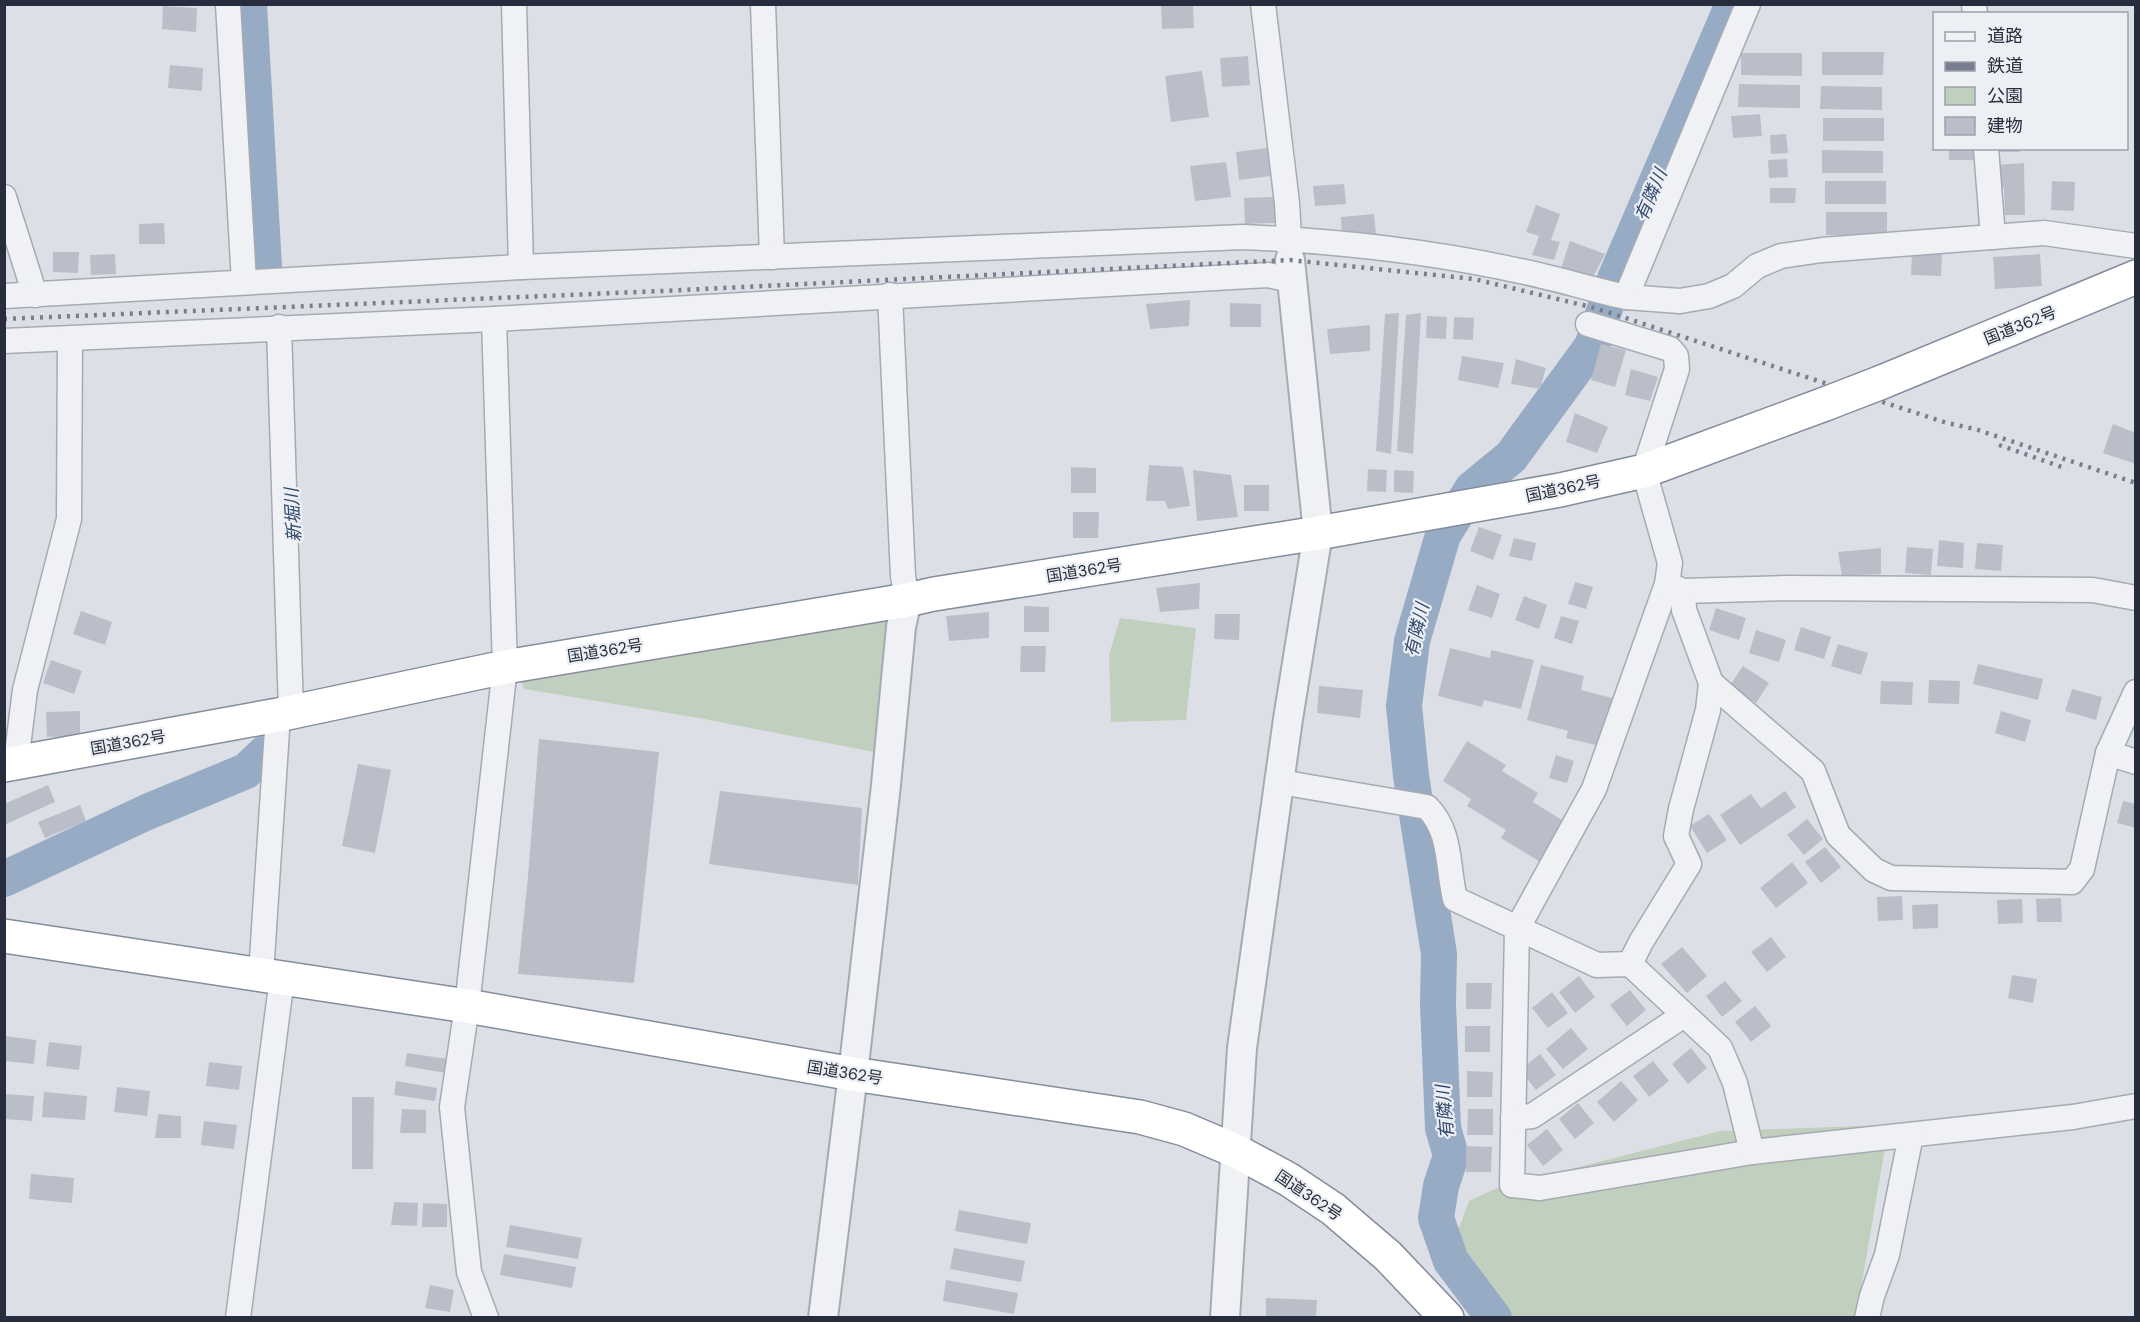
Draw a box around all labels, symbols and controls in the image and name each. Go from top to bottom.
legend [1933,12,2128,150]
text: 道路 [1987,24,2023,48]
text: 鉄道 [1987,54,2023,78]
text: 公園 [1987,84,2023,108]
text: 建物 [1987,114,2023,138]
water label: 有隣川 [1629,164,1673,225]
street label: 国道362号 [1981,301,2059,349]
street label: 国道362号 [1524,470,1603,507]
water label: 新堀川 [279,485,306,543]
street label: 国道362号 [1045,554,1123,587]
water label: 有隣川 [1399,599,1435,659]
street label: 国道362号 [566,634,644,667]
street label: 国道362号 [89,726,167,759]
street label: 国道362号 [806,1056,884,1089]
water label: 有隣川 [1431,1082,1459,1140]
street label: 国道362号 [1271,1165,1346,1225]

